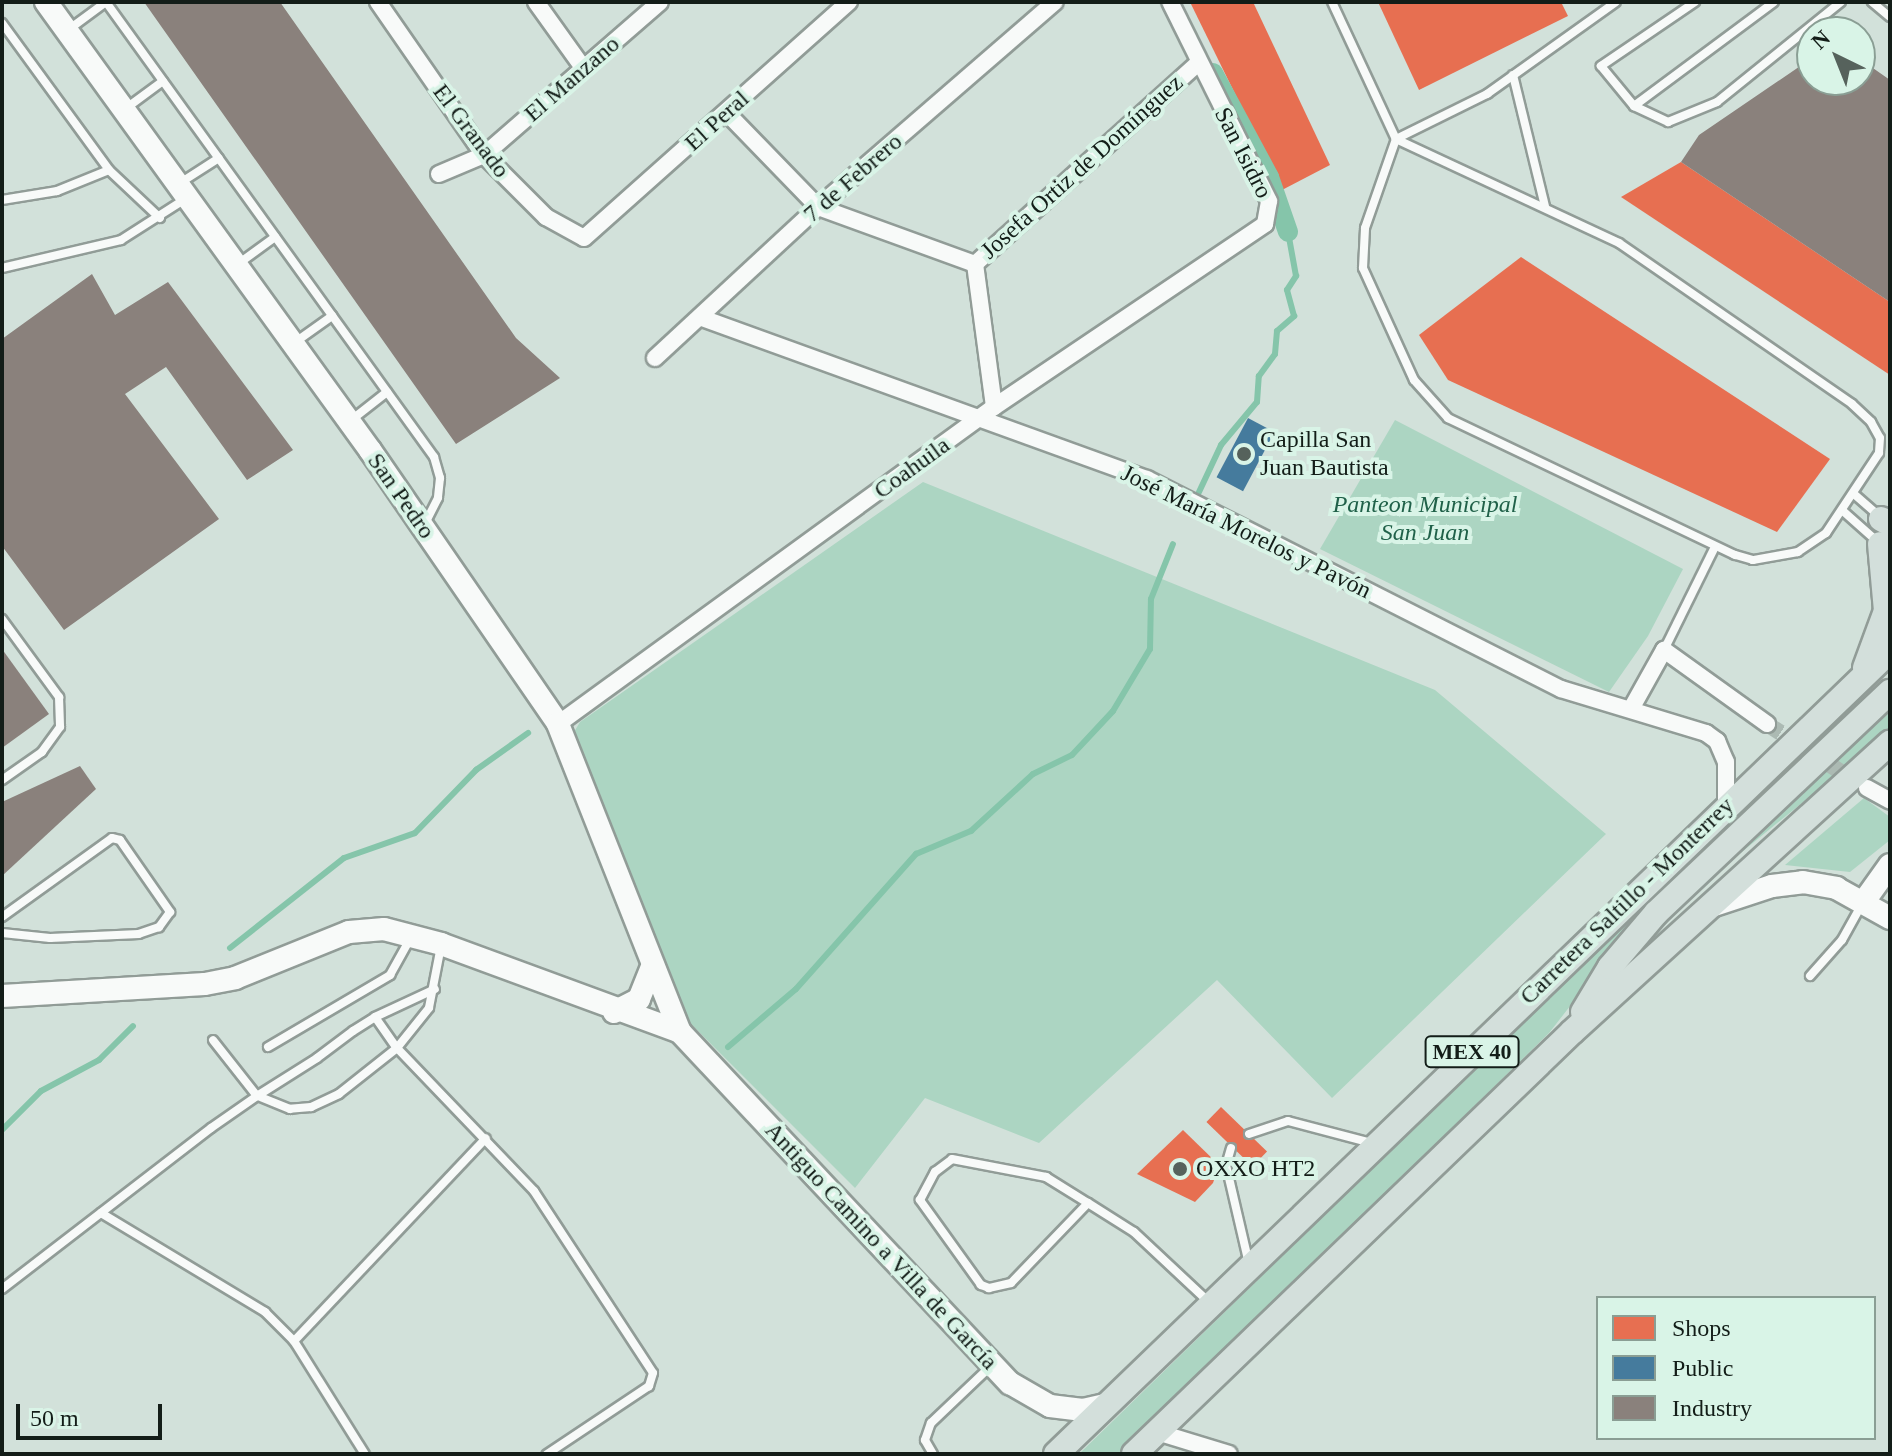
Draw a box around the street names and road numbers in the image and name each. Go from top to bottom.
street label: El Manzano [519,30,625,128]
street label: Josefa Ortiz de Domínguez [975,69,1189,265]
street label: El Granado [426,78,516,184]
street label: El Peral [679,85,755,157]
street label: San Isidro [1208,103,1278,203]
street label: 7 de Febrero [798,127,908,229]
street label: Coahuila [868,431,956,505]
street label: San Pedro [361,448,441,544]
street label: José María Morelos y Pavón [1116,459,1376,605]
street label: Carretera Saltillo - Monterrey [1514,791,1740,1011]
road number: MEX 40 [1424,1034,1520,1070]
street label: Antiguo Camino a Villa de García [758,1116,1004,1376]

